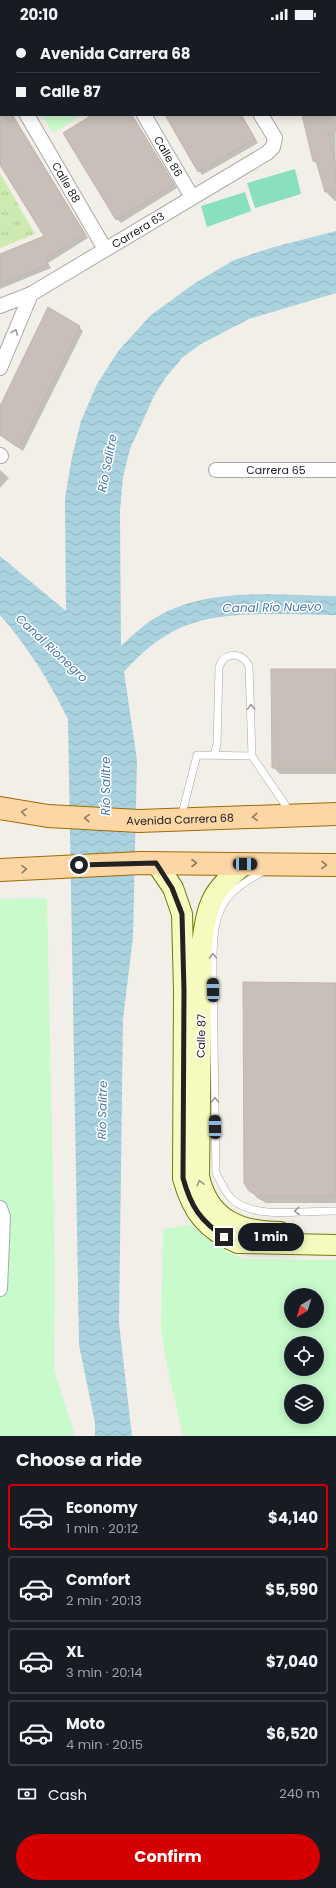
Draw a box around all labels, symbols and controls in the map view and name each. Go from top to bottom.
text: 20:10 [20,4,58,25]
text: Avenida Carrera 68 [40,43,191,64]
text: Calle 87 [40,81,101,102]
street label: Calle 86 [150,133,187,180]
street label: Calle 88 [48,159,85,206]
street label: Carrera 63 [109,208,168,252]
one-way arrow [10,329,18,337]
water label: Río Salitre [93,432,121,493]
street label: Carrera 65 [246,462,306,478]
water label: Canal Río Nuevo [222,598,322,616]
water label: Canal Rionegro [12,610,92,686]
one-way arrow [247,704,255,710]
water label: Río Salitre [97,756,114,815]
one-way arrow [21,808,27,817]
street label: Avenida Carrera 68 [126,810,234,829]
one-way arrow [252,812,258,821]
one-way arrow [84,814,90,822]
route start [70,856,88,874]
car [233,858,257,870]
one-way arrow [191,859,197,867]
one-way arrow [321,861,327,869]
one-way arrow [21,864,27,873]
one-way arrow [209,953,217,959]
car [207,978,219,1002]
street label: Calle 87 [193,1014,209,1058]
water label: Río Salitre [93,1080,111,1140]
one-way arrow [211,1097,219,1103]
car [209,1115,221,1139]
one-way arrow [197,1180,205,1186]
one-way arrow [294,1207,300,1215]
callout: 1 min [238,1223,304,1251]
text: 1 min [254,1227,288,1246]
route end [215,1228,233,1246]
north arrow [284,1288,324,1328]
map controls [284,1288,324,1424]
button: locate [284,1336,324,1376]
button: layers [284,1384,324,1424]
text: Choose a ride [16,1447,142,1472]
text: Economy [66,1497,138,1518]
icon: car [18,1499,54,1535]
text: $4,140 [268,1507,318,1528]
text: 1 min · 20:12 [66,1519,138,1538]
text: Comfort [66,1569,130,1590]
icon: car [18,1571,54,1607]
text: $5,590 [265,1579,318,1600]
text: 2 min · 20:13 [66,1591,142,1610]
text: XL [66,1641,84,1662]
icon: car [18,1643,54,1679]
text: $7,040 [266,1651,318,1672]
text: 3 min · 20:14 [66,1663,142,1682]
text: Moto [66,1713,105,1734]
icon: car [18,1715,54,1751]
text: $6,520 [266,1723,318,1744]
text: 4 min · 20:15 [66,1735,143,1754]
icon: cash [16,1783,38,1805]
text: Cash [48,1784,87,1805]
text: 240 m [279,1784,320,1803]
button: Confirm [16,1834,320,1880]

